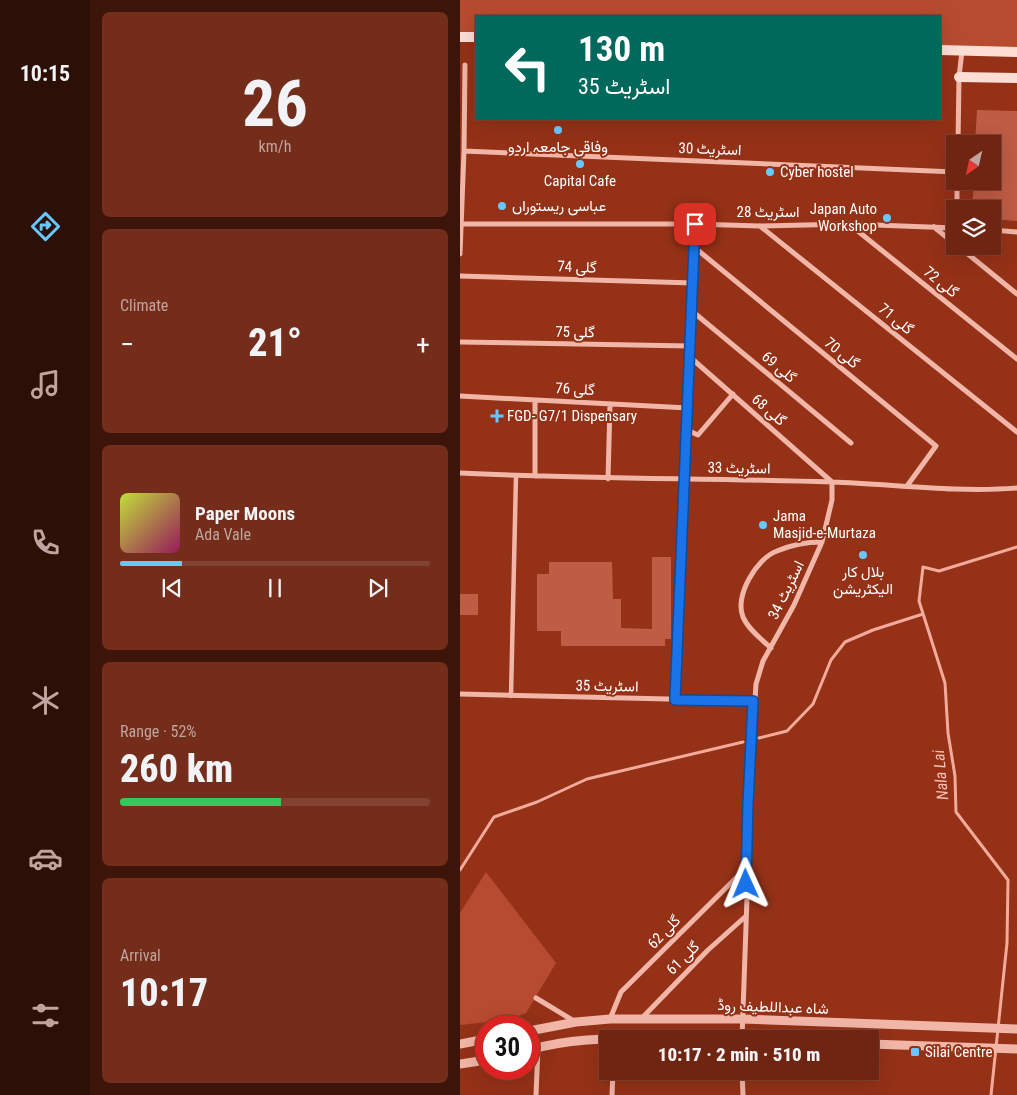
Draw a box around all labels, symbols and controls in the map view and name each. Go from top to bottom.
text: 130 m [578,29,665,70]
icon: left [495,35,560,100]
text: 10:15 [20,61,70,86]
text: 26 [242,66,308,142]
text: اسٹریٹ 35 [578,74,670,99]
marker: وفاقی جامعہ اردو [552,124,564,136]
north arrow [946,135,1001,190]
map controls [946,135,1001,255]
text: km/h [259,137,291,156]
place label: وفاقی جامعہ اردو [508,138,608,157]
street label: اسٹریٹ 30 [678,139,742,159]
marker: Capital Cafe [574,158,586,170]
place label: Cyber hostel [780,163,854,181]
marker: Cyber hostel [764,166,776,178]
place label: Capital Cafe [544,172,616,190]
place label: عباسی ریستوراں [512,197,606,216]
marker: عباسی ریستوراں [496,200,508,212]
place label: Japan Auto Workshop [810,200,877,235]
button: layers [946,200,1001,255]
pin [674,203,716,245]
street label: اسٹریٹ 28 [736,203,800,221]
icon: directions [28,209,63,244]
icon: arrive [681,210,709,238]
marker: Japan Auto Workshop [881,212,893,224]
street label: گلی 74 [557,257,597,278]
street label: گلی 72 [919,263,962,302]
text: Climate [120,296,168,315]
street label: گلی 71 [874,300,917,339]
text: 21° [248,321,302,365]
street label: گلی 75 [555,323,595,342]
text: − [120,328,134,361]
text: + [416,328,430,361]
street label: گلی 70 [820,334,863,373]
street label: گلی 69 [757,347,800,388]
icon: music [28,367,63,402]
street label: گلی 76 [555,379,595,400]
street label: گلی 68 [748,390,790,431]
place label: FGD- G7/1 Dispensary [507,407,637,425]
marker: FGD- G7/1 Dispensary [491,410,503,422]
street label: اسٹریٹ 33 [707,458,771,478]
text: Paper Moons [195,502,295,525]
place label: Jama Masjid-e-Murtaza [773,507,876,542]
marker: Jama Masjid-e-Murtaza [757,519,769,531]
icon: phone [28,525,63,560]
text: Ada Vale [195,525,251,544]
marker: بلال کار الیکٹریشن [857,549,869,561]
street label: اسٹریٹ 34 [764,558,808,622]
place label: بلال کار الیکٹریشن [833,563,893,599]
icon: previous [158,574,186,602]
icon: pause [261,574,289,602]
icon: next [364,574,392,602]
street label: اسٹریٹ 35 [575,676,639,696]
icon: climate [28,683,63,718]
text: Range · 52% [120,722,196,741]
text: 260 km [120,747,233,791]
water label: Nala Lai [929,749,952,801]
icon: car [28,841,63,876]
position arrow [719,857,771,909]
street label: گلی 62 [644,911,685,953]
street label: گلی 61 [663,937,704,979]
text: Arrival [120,946,161,965]
text: 10:17 [120,971,208,1015]
street label: شاہ عبداللطیف روڈ [717,996,829,1018]
icon: filters [28,998,63,1033]
speed limit sign: 30 [475,1015,540,1080]
text: 10:17 · 2 min · 510 m [658,1043,820,1066]
place label: Silai Centre [925,1043,992,1061]
marker: Silai Centre [909,1046,921,1058]

